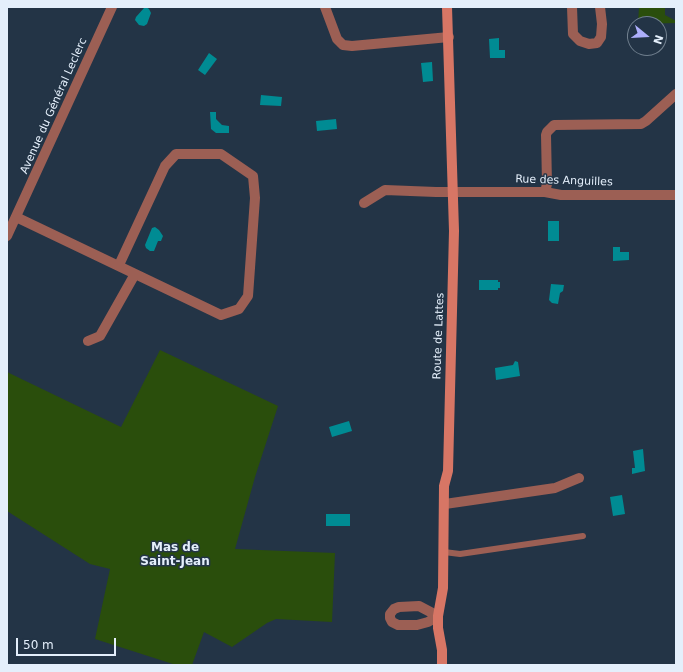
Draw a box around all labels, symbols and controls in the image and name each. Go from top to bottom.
north arrow [627,16,667,56]
text: N [650,33,666,46]
street label: Avenue du Général Leclerc [18,36,90,176]
street label: Rue des Anguilles [515,173,613,189]
street label: Route de Lattes [431,292,447,380]
district label: Mas de Saint-Jean [140,541,210,569]
scale bar [18,630,118,656]
text: 50 m [23,638,54,652]

